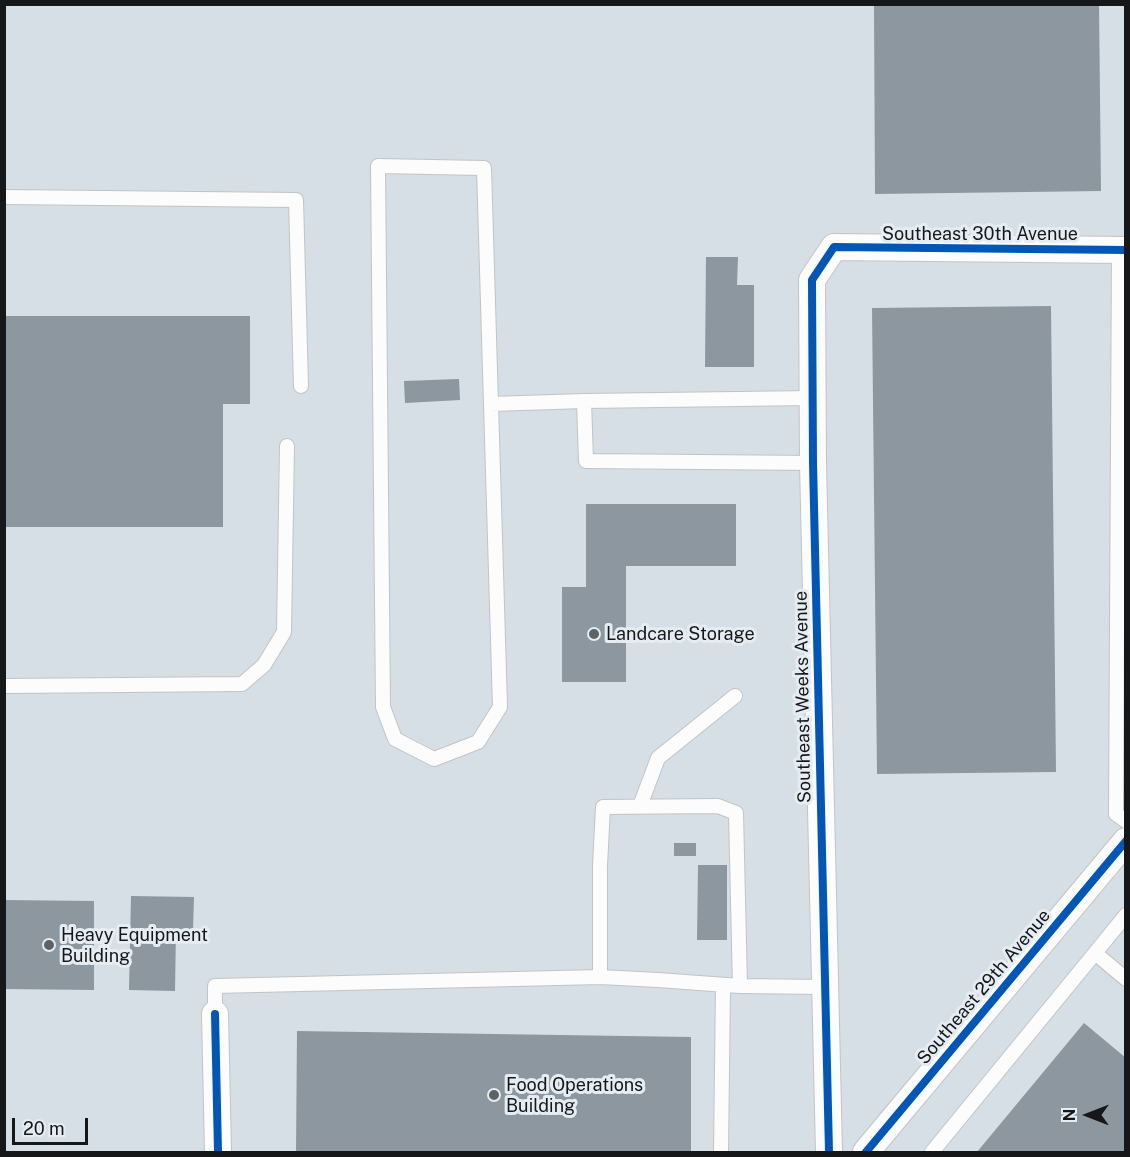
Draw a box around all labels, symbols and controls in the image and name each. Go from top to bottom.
street label: Southeast 30th Avenue [882,223,1078,245]
street label: Southeast Weeks Avenue [790,591,816,803]
place label: Landcare Storage [606,623,755,645]
marker: Landcare Storage [587,627,601,641]
street label: Southeast 29th Avenue [913,905,1055,1069]
place label: Heavy Equipment Building [61,924,208,966]
marker: Heavy Equipment Building [42,938,56,952]
place label: Food Operations Building [506,1074,643,1116]
north arrow [1058,1085,1118,1145]
marker: Food Operations Building [487,1088,501,1102]
scale bar [15,1106,92,1144]
text: N [1060,1109,1079,1121]
text: 20 m [23,1118,65,1139]

